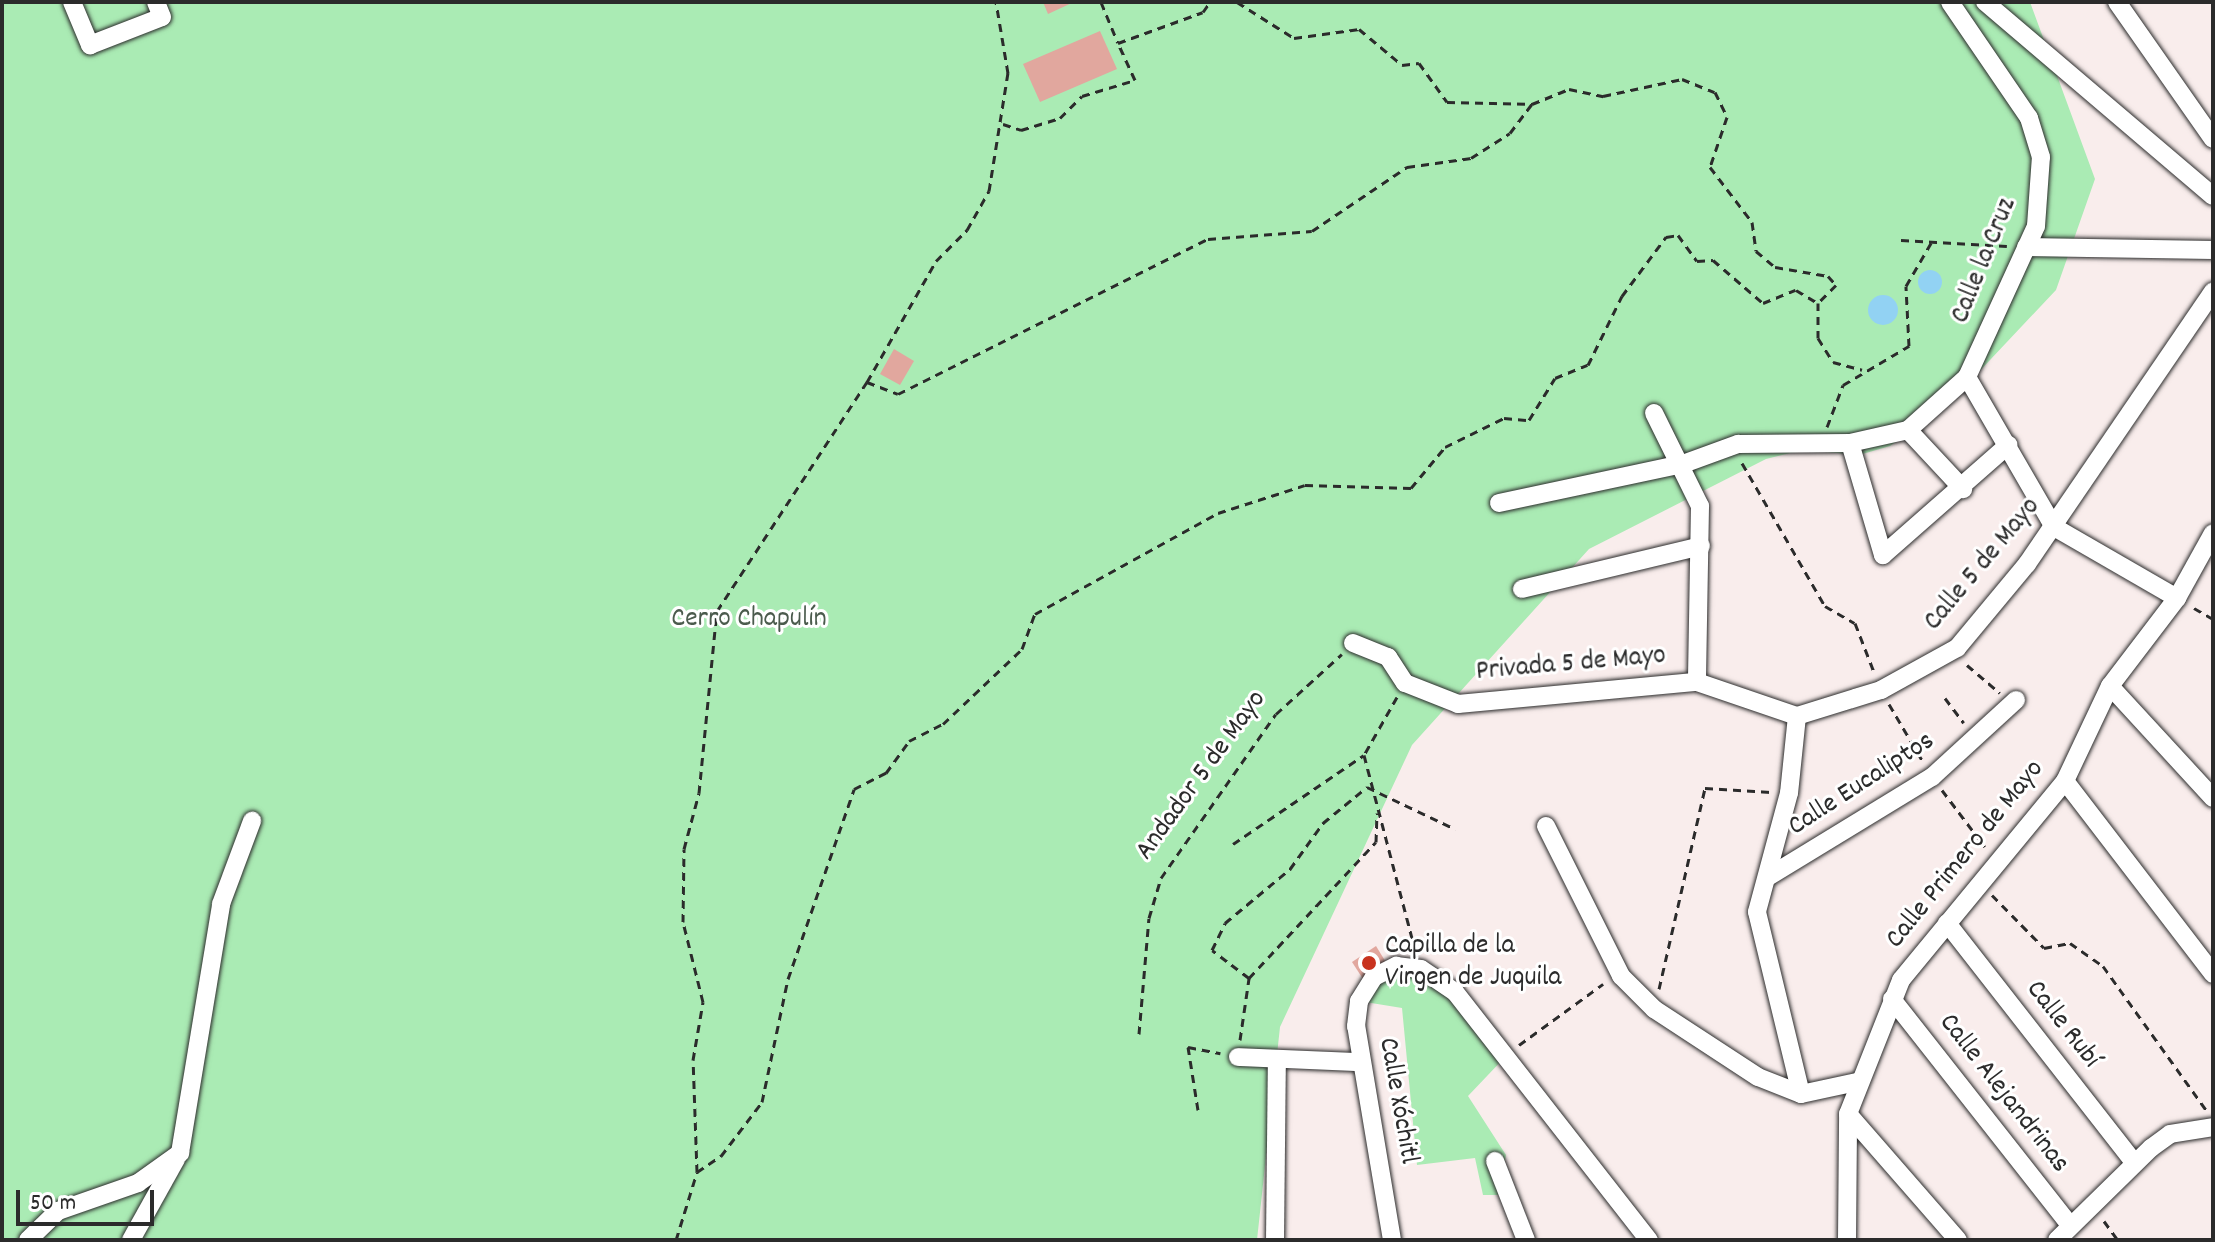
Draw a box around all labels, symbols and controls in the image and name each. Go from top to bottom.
street label: Calle la Cruz [1945,193,2025,329]
street label: Calle 5 de Mayo [1918,492,2048,638]
park label: Cerro Chapulín [671,603,827,637]
street label: Privada 5 de Mayo [1475,640,1667,690]
street label: Andador 5 de Mayo [1129,685,1275,867]
street label: Calle Eucaliptos [1783,725,1941,845]
street label: Calle Primero de Mayo [1880,754,2052,956]
place label: Capilla de la Virgen de Juquila [1385,930,1561,996]
marker: Capilla de la Virgen de Juquila [1360,954,1378,972]
street label: Calle Rubí [2017,974,2107,1076]
street label: Calle Alejandrinas [1930,1008,2076,1180]
street label: Calle Xóchitl [1369,1035,1425,1167]
scale bar [20,1174,158,1224]
text: 50 m [30,1187,76,1221]

